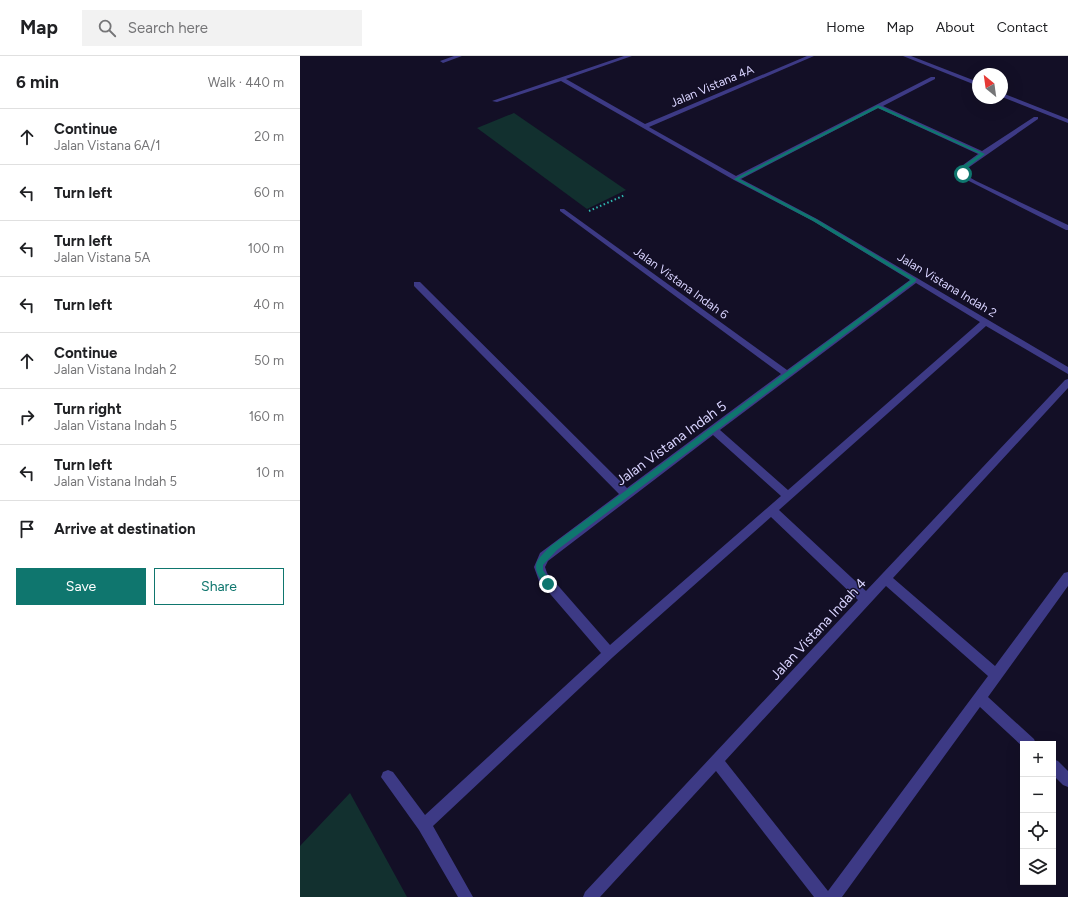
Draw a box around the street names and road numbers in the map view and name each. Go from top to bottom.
street label: Jalan Vistana 4A [668,62,756,110]
street label: Jalan Vistana Indah 6 [631,244,731,322]
street label: Jalan Vistana Indah 2 [895,250,999,320]
street label: Jalan Vistana Indah 5 [613,398,730,489]
street label: Jalan Vistana Indah 4 [767,575,870,684]

